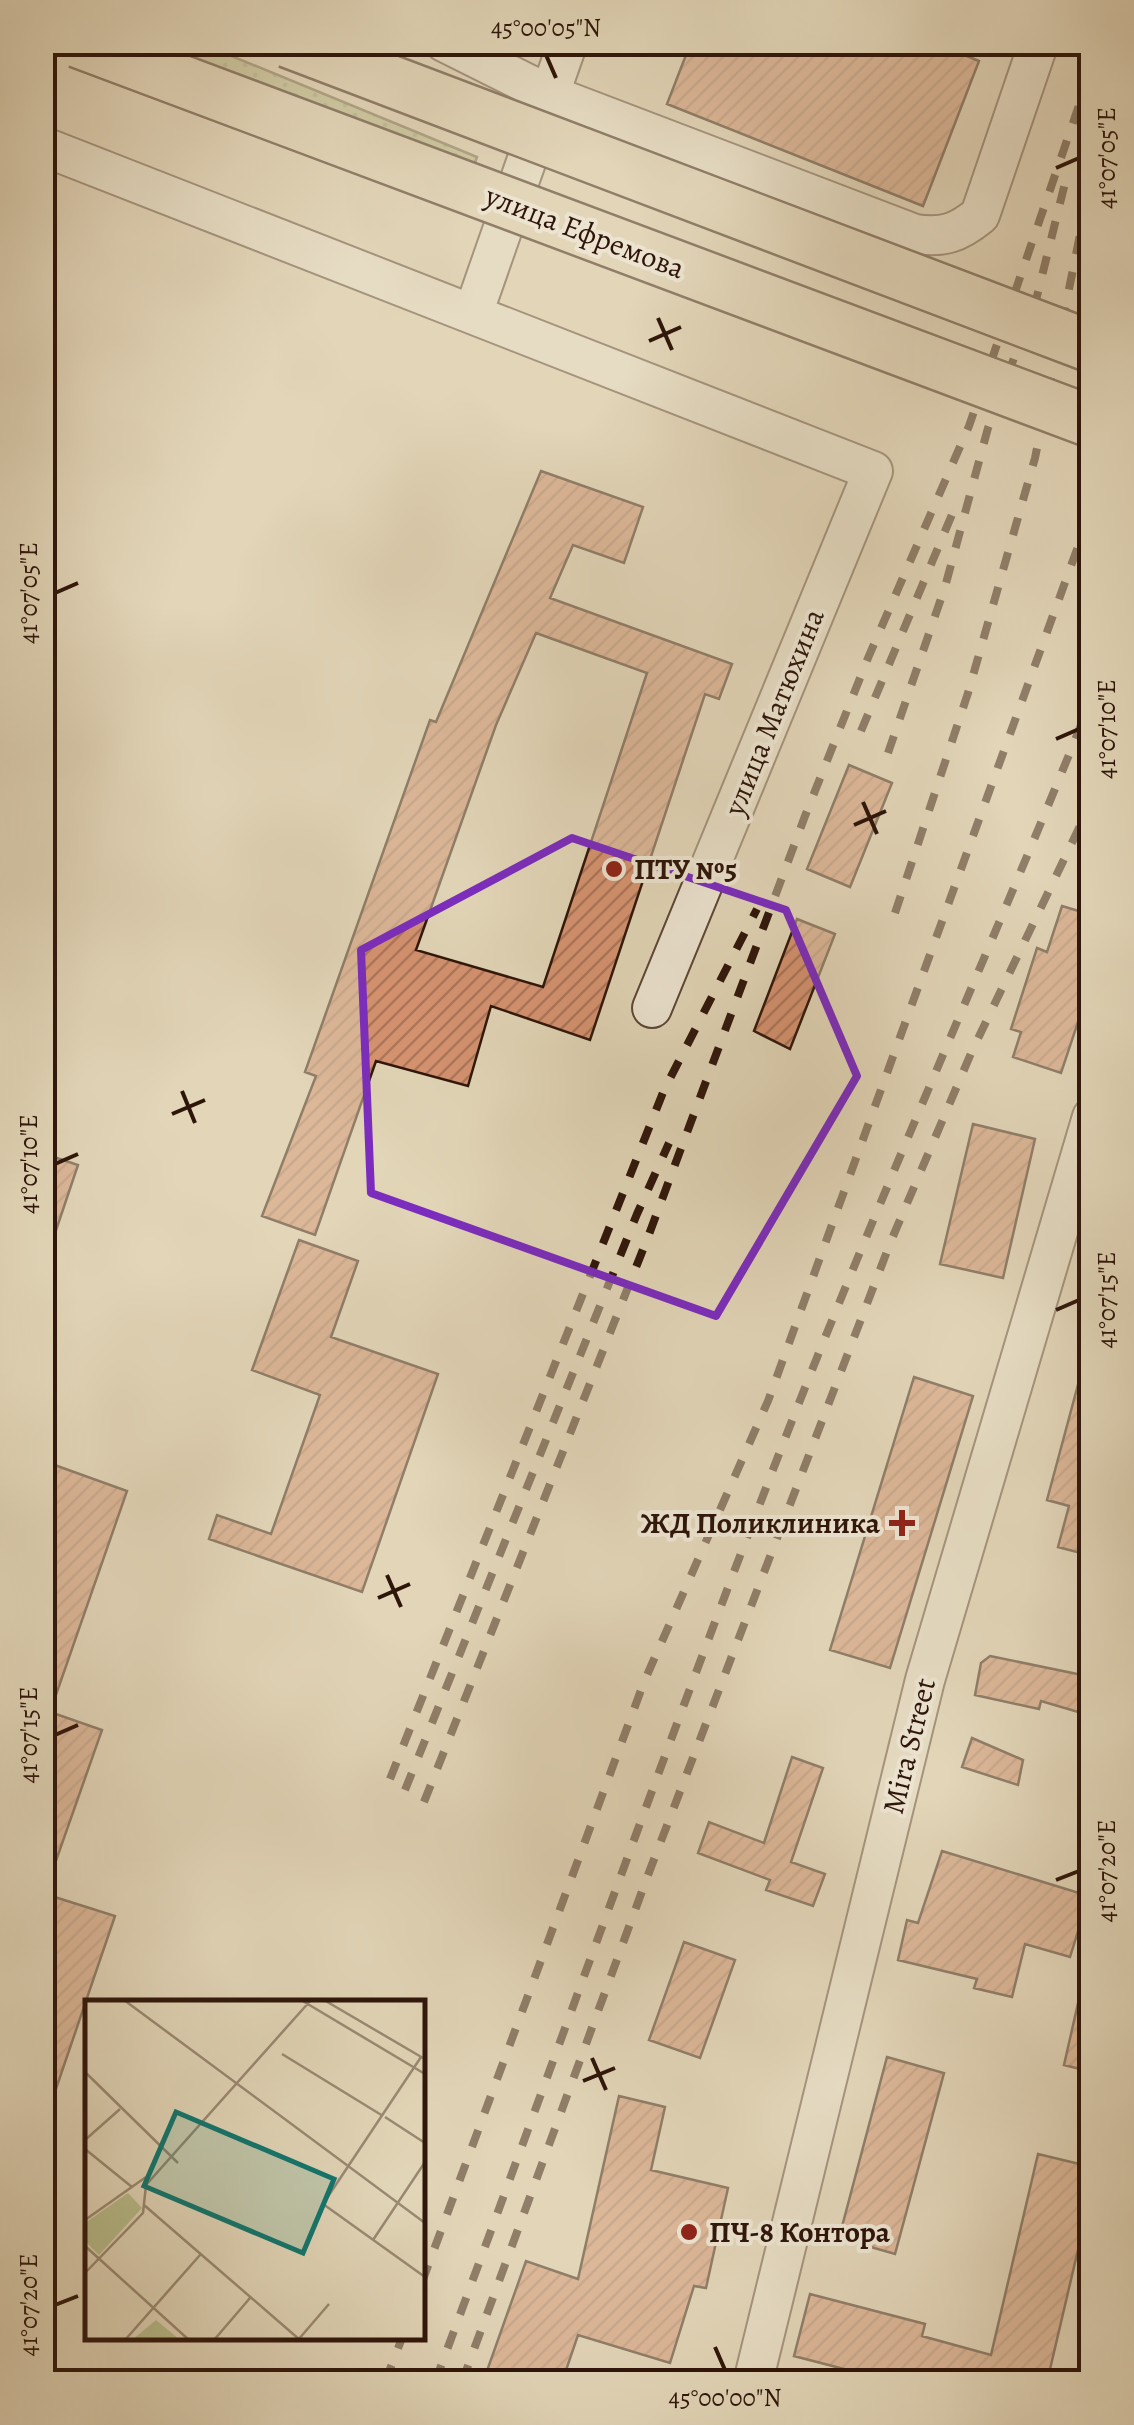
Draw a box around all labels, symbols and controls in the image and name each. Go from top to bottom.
text: 45°00'05"N [491,11,601,45]
text: 41°07'05"E [1090,107,1124,209]
street label: улица Ефремова [479,175,691,288]
text: 41°07'05"E [12,542,46,644]
street label: улица Матюхина [714,602,834,822]
text: 41°07'10"E [1090,679,1124,779]
place label: ПТУ №5 [634,849,737,889]
marker: ПТУ №5 [603,858,625,880]
text: 41°07'10"E [12,1114,46,1214]
text: 41°07'15"E [1090,1251,1124,1349]
place label: ЖД Поликлиника [641,1503,881,1543]
marker: ЖД Поликлиника [889,1510,915,1536]
street label: Mira Street [873,1674,945,1818]
text: 41°07'15"E [12,1686,46,1784]
text: 41°07'20"E [1090,1819,1124,1923]
inset map [85,2000,425,2340]
place label: ПЧ-8 Контора [709,2212,891,2252]
marker: ПЧ-8 Контора [678,2221,700,2243]
text: 41°07'20"E [12,2253,46,2357]
text: 45°00'00"N [669,2381,781,2415]

